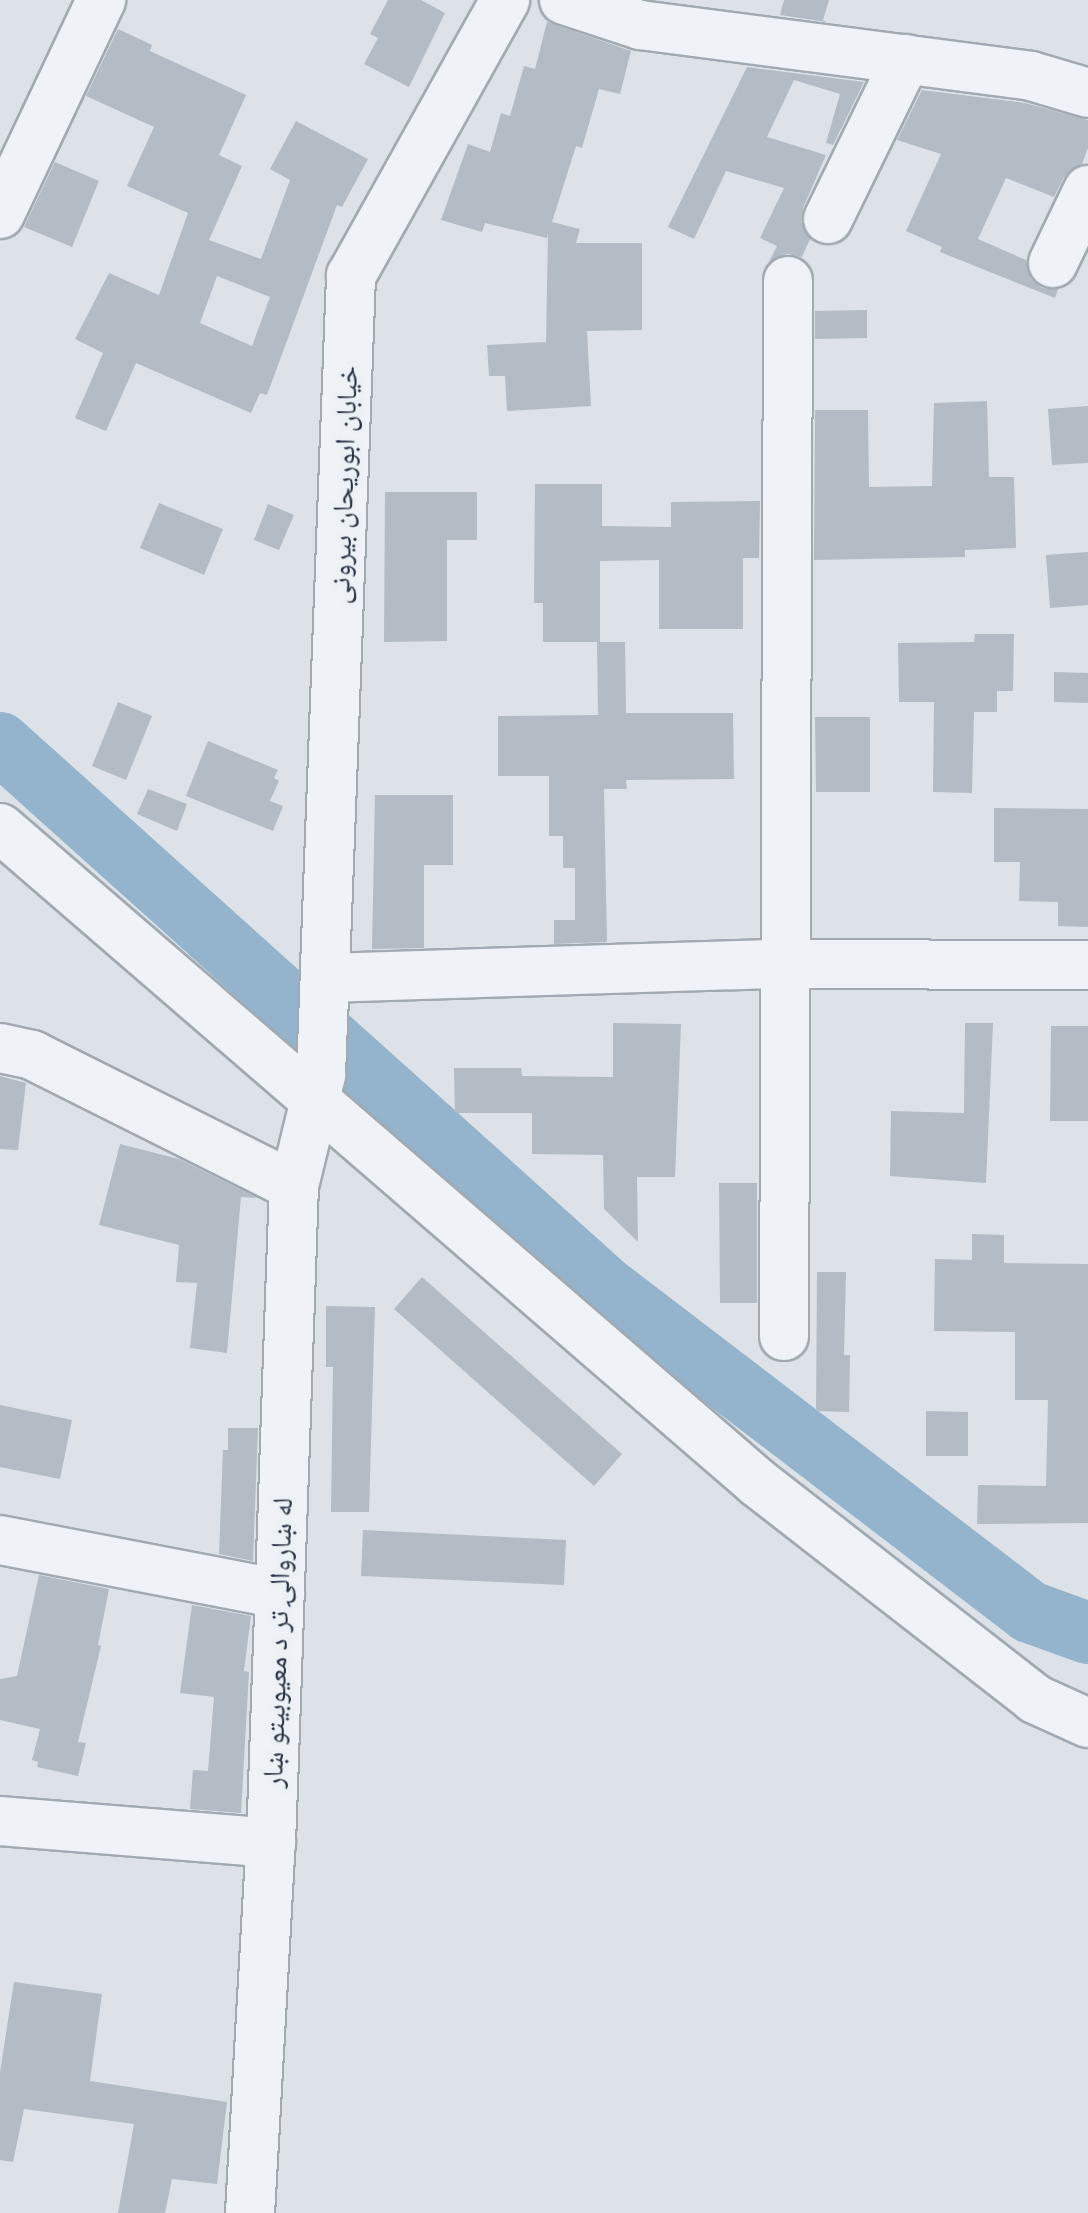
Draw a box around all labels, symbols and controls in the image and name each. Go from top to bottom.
street label: خیابان ابوریحان بیرونی [323,365,365,605]
street label: له ښاروالۍ تر د معیوبیتو ښار [256,1497,300,1789]

